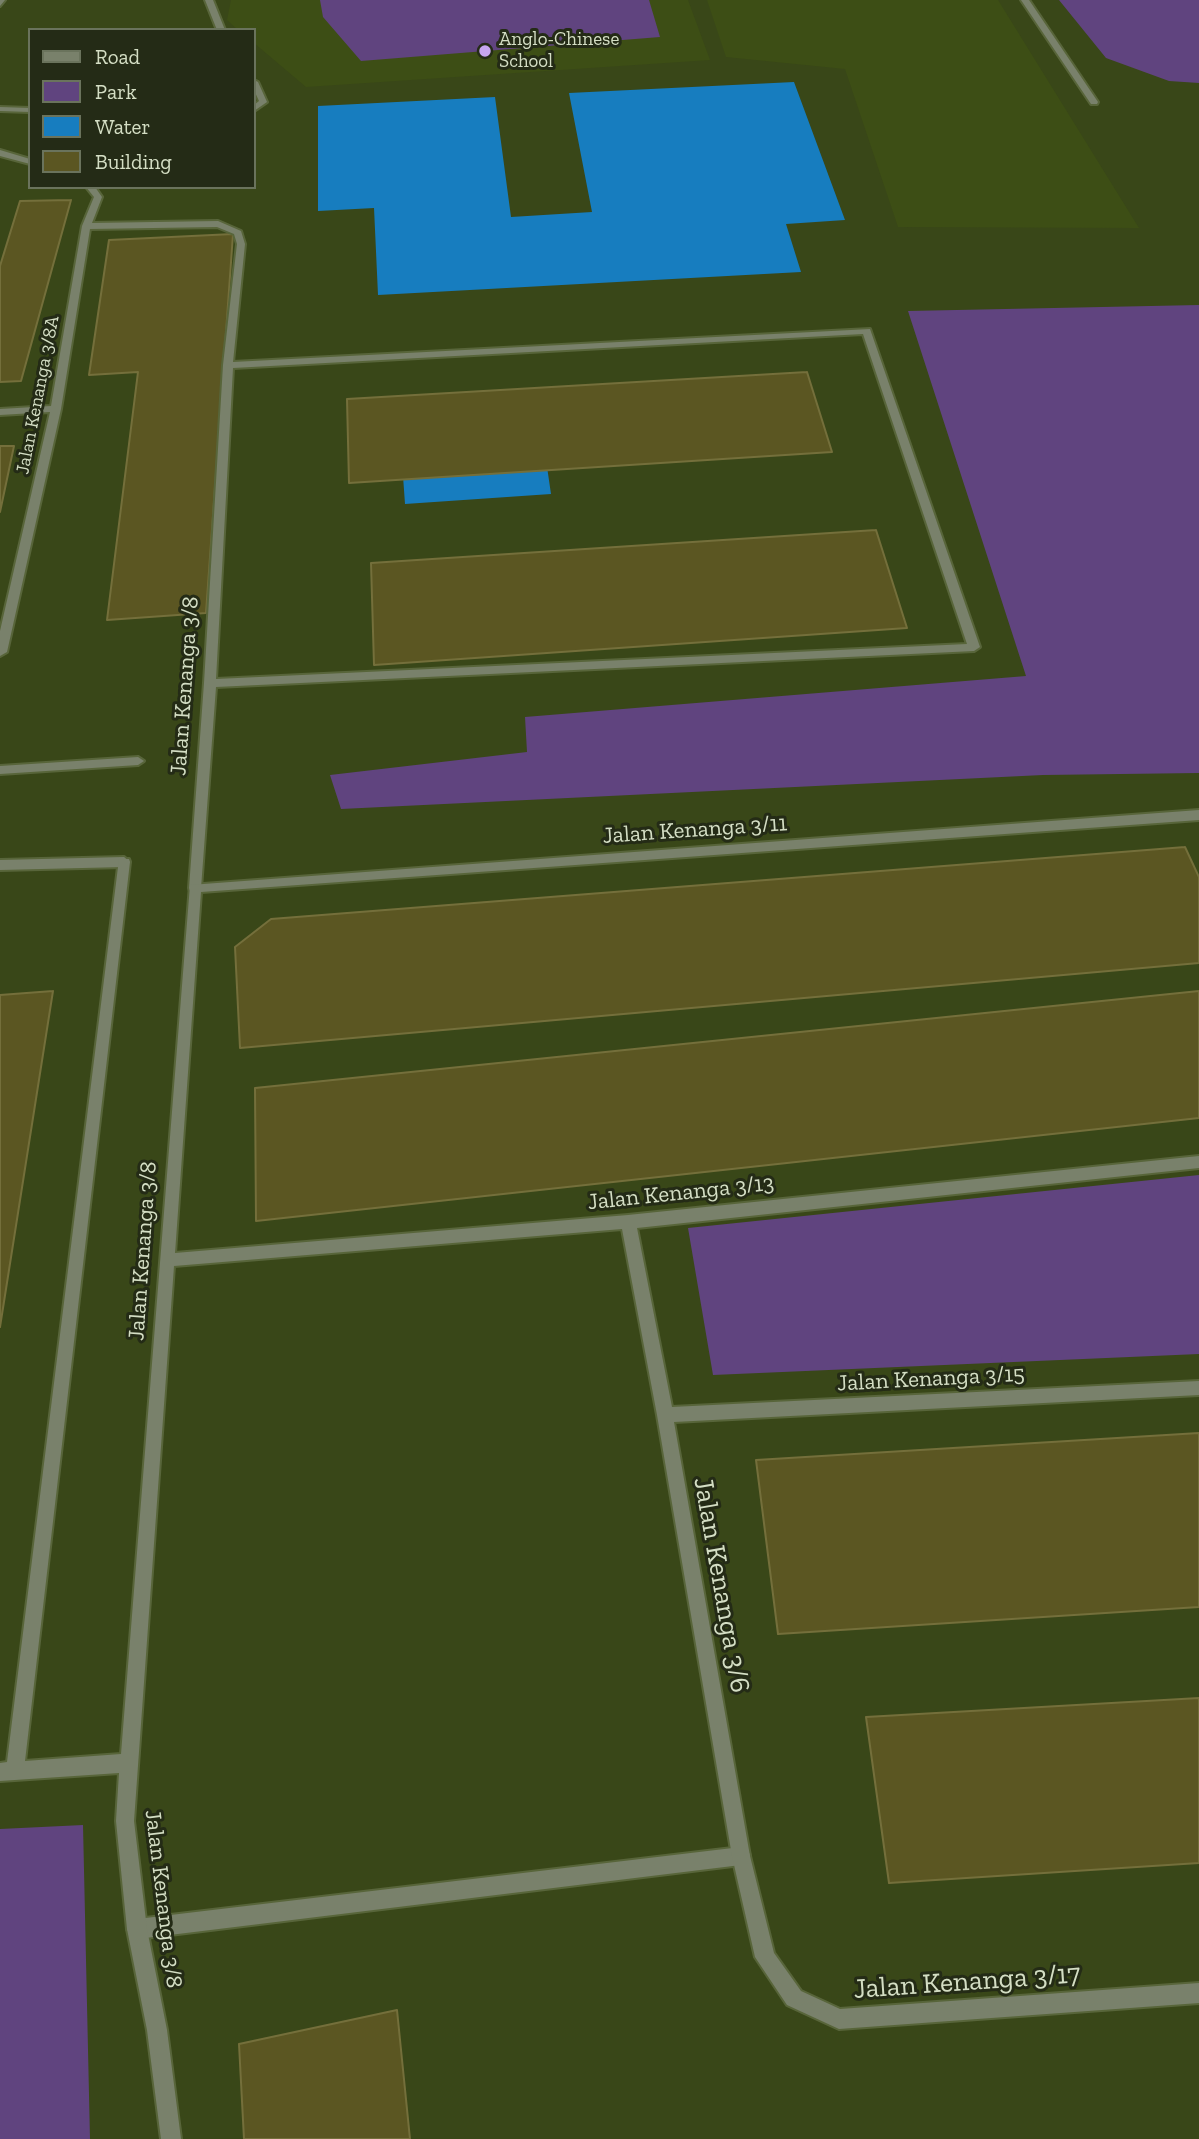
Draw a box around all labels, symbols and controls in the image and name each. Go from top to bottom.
legend [28,28,256,189]
place label: Anglo-Chinese School [499,29,619,73]
marker: Anglo-Chinese School [477,43,493,59]
text: Road [95,44,140,69]
text: Park [95,79,137,104]
text: Water [95,114,150,139]
text: Building [95,149,172,174]
street label: Jalan Kenanga 3/8A [11,314,65,476]
street label: Jalan Kenanga 3/8 [165,595,205,777]
street label: Jalan Kenanga 3/11 [602,810,788,850]
street label: Jalan Kenanga 3/8 [123,1160,163,1342]
street label: Jalan Kenanga 3/13 [586,1169,776,1217]
street label: Jalan Kenanga 3/15 [837,1360,1025,1398]
street label: Jalan Kenanga 3/6 [686,1475,756,1695]
street label: Jalan Kenanga 3/8 [138,1808,188,1990]
street label: Jalan Kenanga 3/17 [853,1957,1081,2007]

